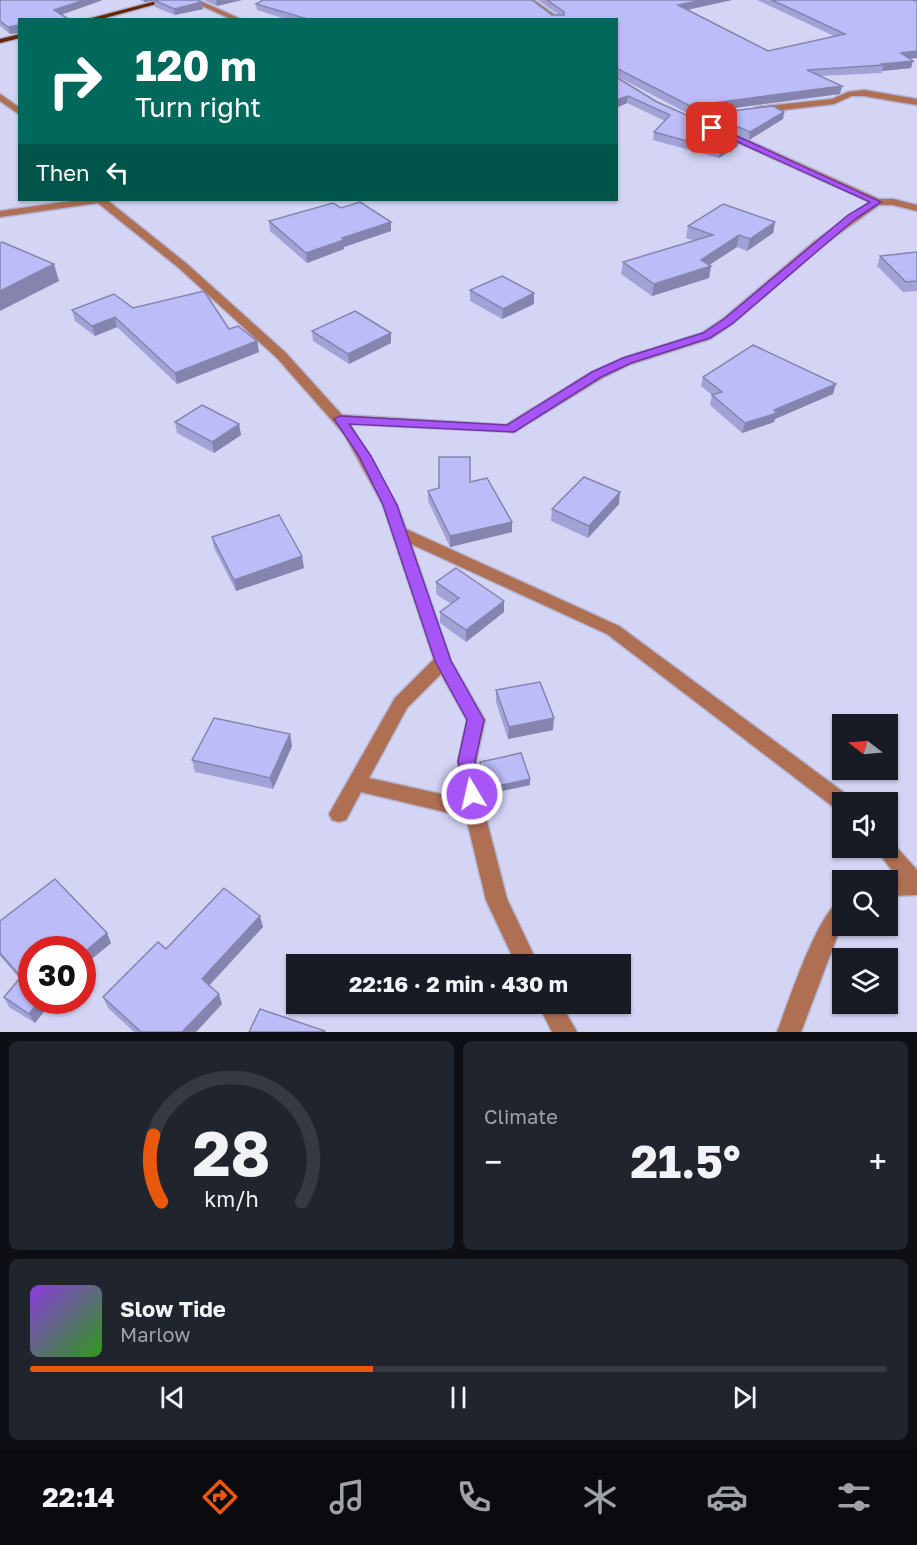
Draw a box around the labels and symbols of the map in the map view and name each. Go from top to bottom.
pin [686,102,737,153]
north arrow [832,714,898,780]
position arrow [440,762,504,826]
speed limit sign: 30 [18,936,96,1014]

